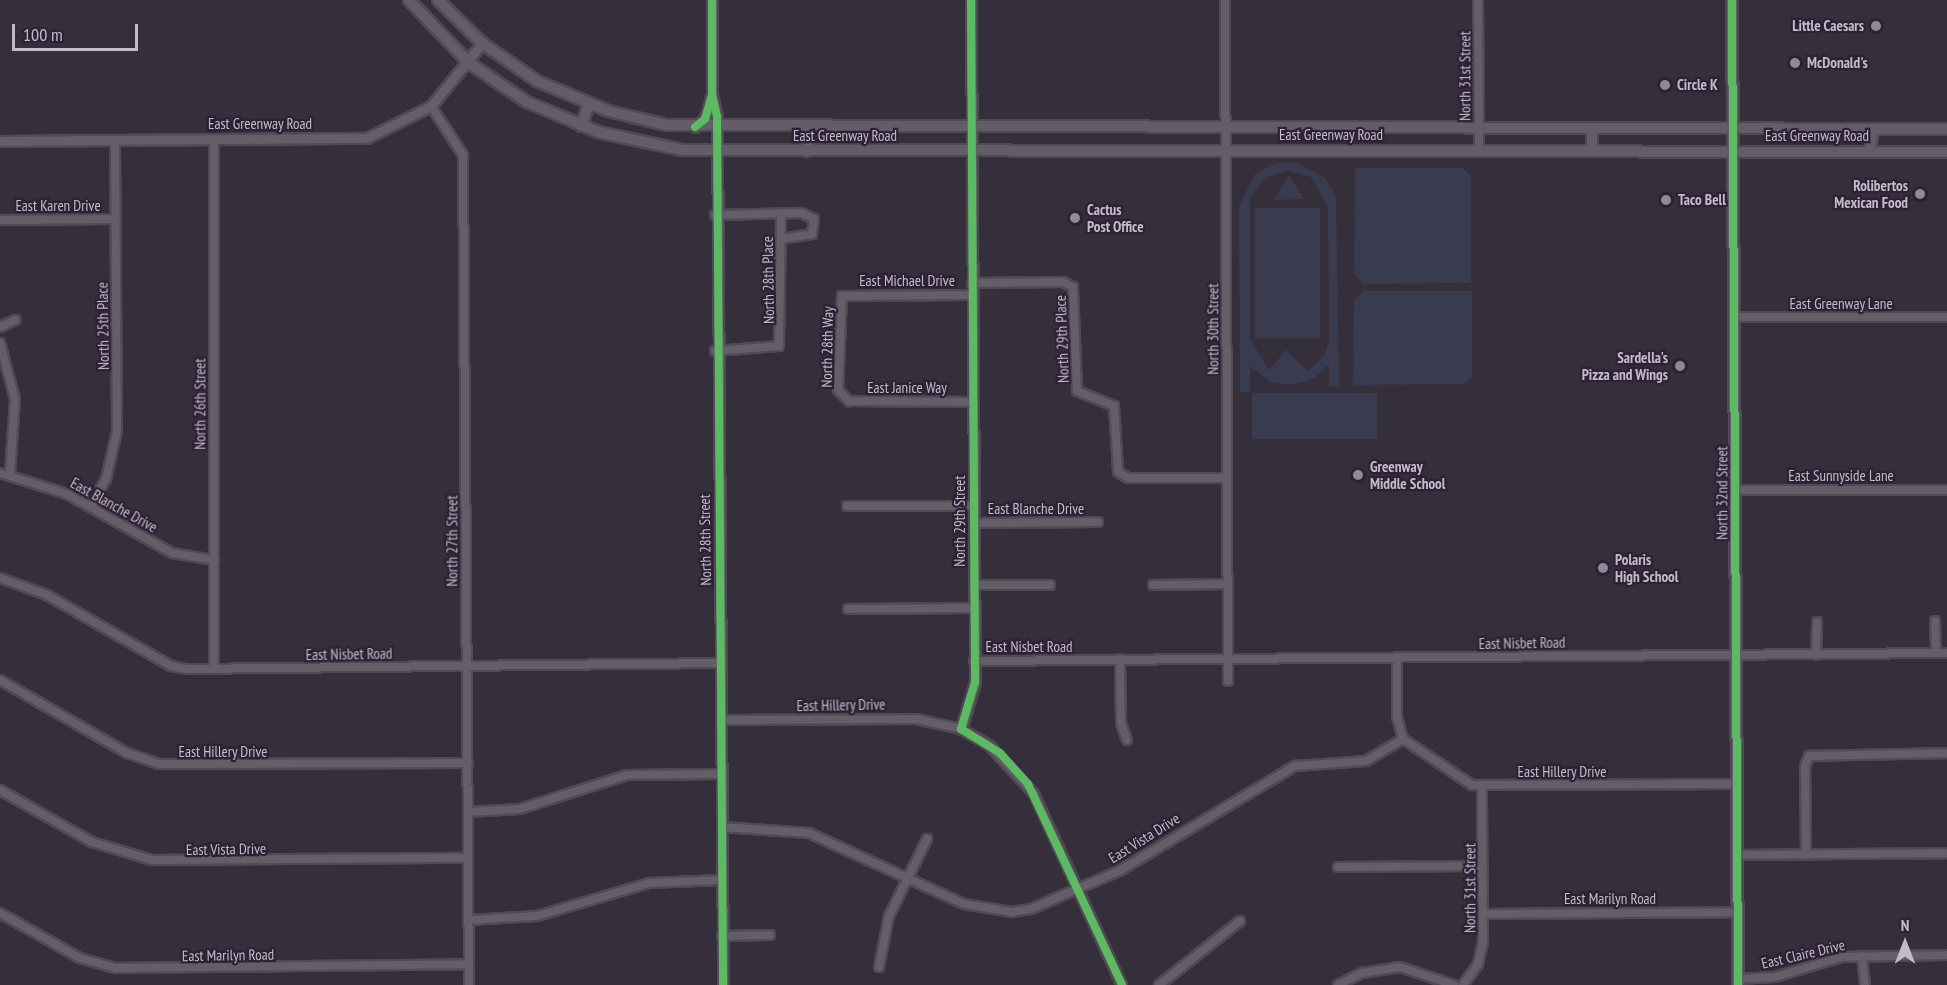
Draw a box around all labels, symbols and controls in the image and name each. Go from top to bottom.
scale bar [15,12,141,50]
place label: Little Caesars [1792,17,1864,35]
marker: Little Caesars [1869,19,1883,33]
text: 100 m [23,23,63,46]
street label: North 31st Street [1456,31,1474,121]
place label: McDonald's [1807,54,1868,72]
marker: McDonald's [1788,56,1802,70]
place label: Circle K [1677,76,1718,94]
marker: Circle K [1658,78,1672,92]
street label: East Greenway Road [208,115,312,133]
street label: East Greenway Road [1279,126,1383,144]
street label: East Greenway Road [793,127,897,145]
street label: East Greenway Road [1765,127,1869,145]
place label: Rolibertos Mexican Food [1834,176,1908,211]
marker: Rolibertos Mexican Food [1913,187,1927,201]
place label: Taco Bell [1678,191,1726,209]
marker: Taco Bell [1659,193,1673,207]
street label: East Karen Drive [15,197,101,215]
place label: Cactus Post Office [1087,200,1144,235]
marker: Cactus Post Office [1068,211,1082,225]
street label: North 28th Place [758,236,778,324]
street label: East Michael Drive [859,272,955,290]
street label: North 25th Place [93,282,113,370]
street label: North 30th Street [1204,283,1222,375]
street label: North 29th Place [1051,295,1073,383]
street label: East Greenway Lane [1789,295,1893,313]
street label: North 28th Way [817,306,837,388]
place label: Sardella's Pizza and Wings [1581,348,1668,383]
street label: North 26th Street [191,358,209,450]
marker: Sardella's Pizza and Wings [1673,359,1687,373]
street label: East Janice Way [867,379,947,397]
street label: North 32nd Street [1713,446,1731,540]
place label: Greenway Middle School [1370,457,1445,492]
street label: East Sunnyside Lane [1788,467,1894,485]
marker: Greenway Middle School [1351,468,1365,482]
street label: East Blanche Drive [67,474,161,536]
street label: North 29th Street [951,475,969,567]
street label: North 28th Street [695,494,715,586]
street label: North 27th Street [443,495,461,587]
street label: East Blanche Drive [988,500,1084,518]
place label: Polaris High School [1615,550,1678,585]
marker: Polaris High School [1596,561,1610,575]
street label: East Nisbet Road [1478,633,1566,653]
street label: East Nisbet Road [986,638,1072,656]
street label: East Nisbet Road [305,644,393,664]
street label: East Hillery Drive [796,695,886,715]
street label: East Hillery Drive [178,743,268,761]
street label: East Hillery Drive [1517,763,1607,781]
street label: East Vista Drive [1105,809,1183,867]
street label: East Vista Drive [186,839,266,859]
street label: North 31st Street [1461,843,1479,933]
street label: East Marilyn Road [1564,890,1656,908]
north arrow [1875,913,1935,973]
text: N [1901,915,1909,935]
street label: East Claire Drive [1759,936,1847,972]
street label: East Marilyn Road [182,945,274,965]

